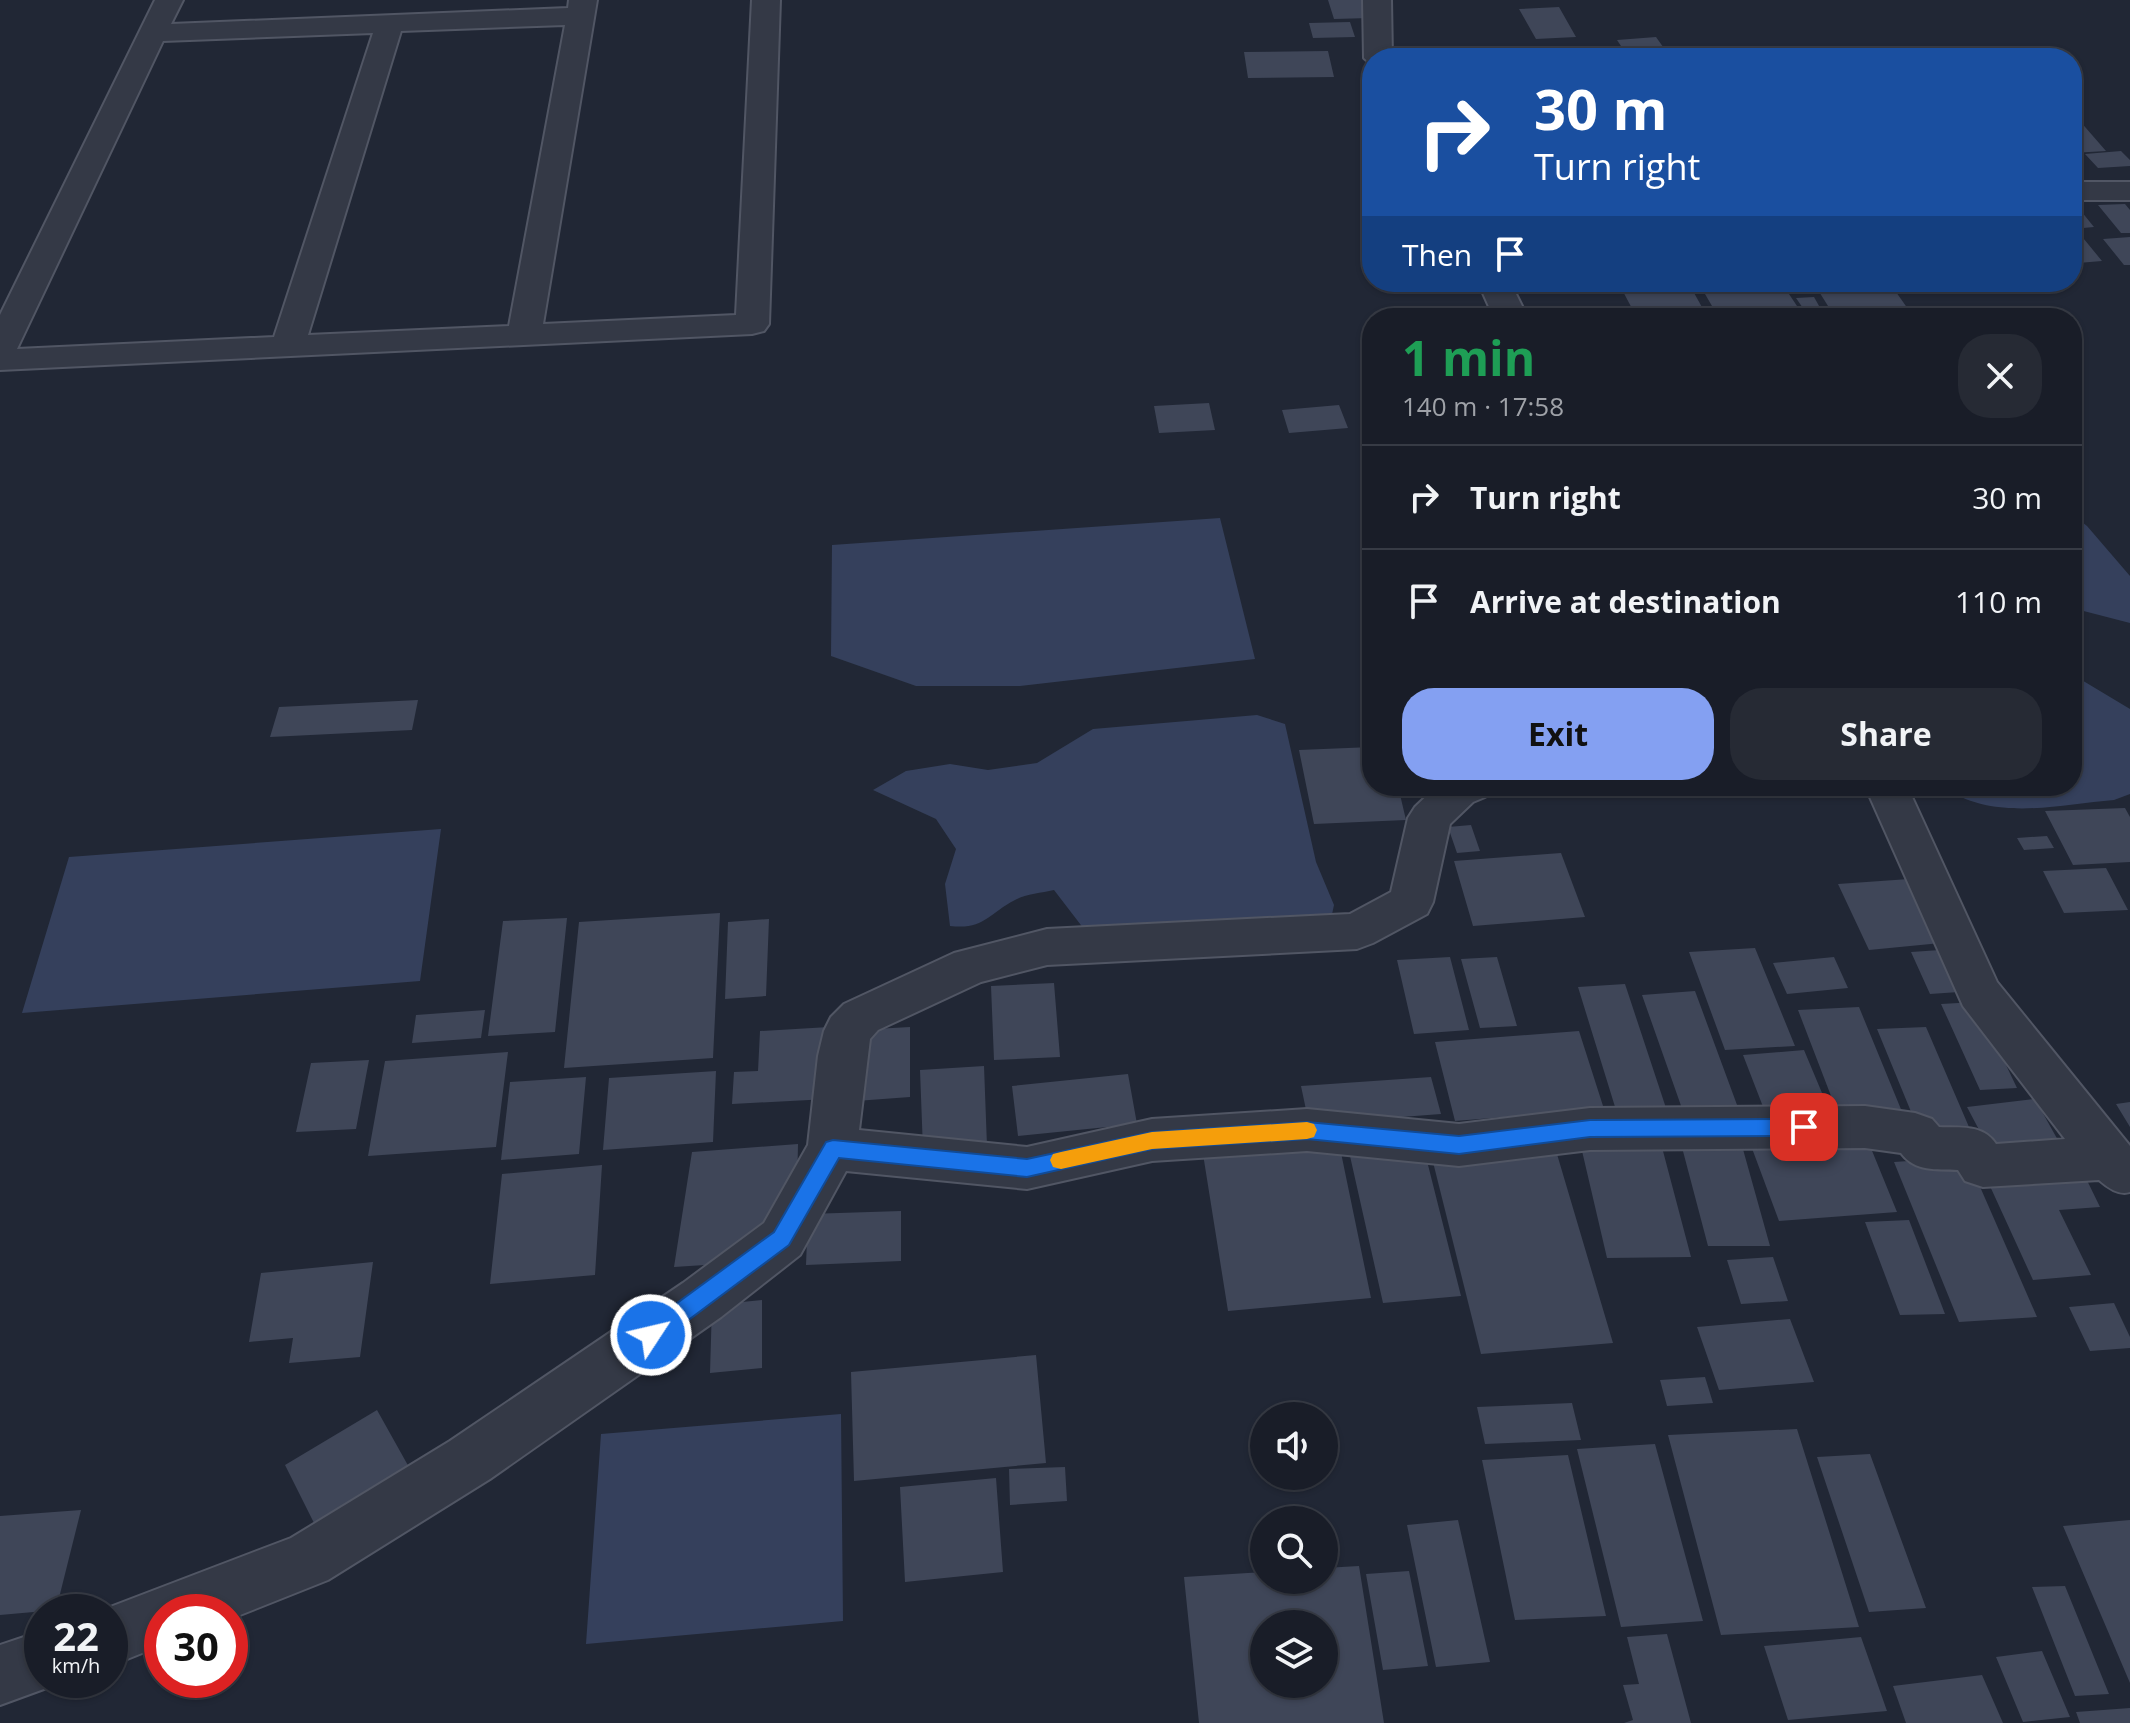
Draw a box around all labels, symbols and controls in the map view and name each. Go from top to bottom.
text: 30 m [1534,70,1668,146]
icon: right [1402,80,1506,184]
text: Turn right [1534,142,1700,191]
icon: arrive [1488,232,1532,276]
text: Then [1402,234,1472,275]
text: 1 min [1402,325,1535,390]
button: close [1958,334,2042,418]
text: 140 m · 17:58 [1402,388,1564,424]
icon: right [1402,475,1446,519]
text: Turn right [1470,477,1621,518]
text: 30 m [1972,477,2042,518]
icon: arrive [1402,579,1446,623]
text: Arrive at destination [1470,581,1781,622]
text: 110 m [1955,581,2042,622]
button: Exit [1402,688,1714,780]
button: Share [1730,688,2042,780]
pin [1770,1093,1838,1161]
icon: arrive [1782,1105,1826,1149]
position arrow [609,1293,693,1377]
map controls [1250,1402,1338,1698]
button: sound [1250,1402,1338,1490]
button: search [1250,1506,1338,1594]
speed limit sign: 30 [144,1594,248,1698]
text: 22 [53,1608,99,1663]
button: layers [1250,1610,1338,1698]
text: km/h [52,1652,100,1679]

